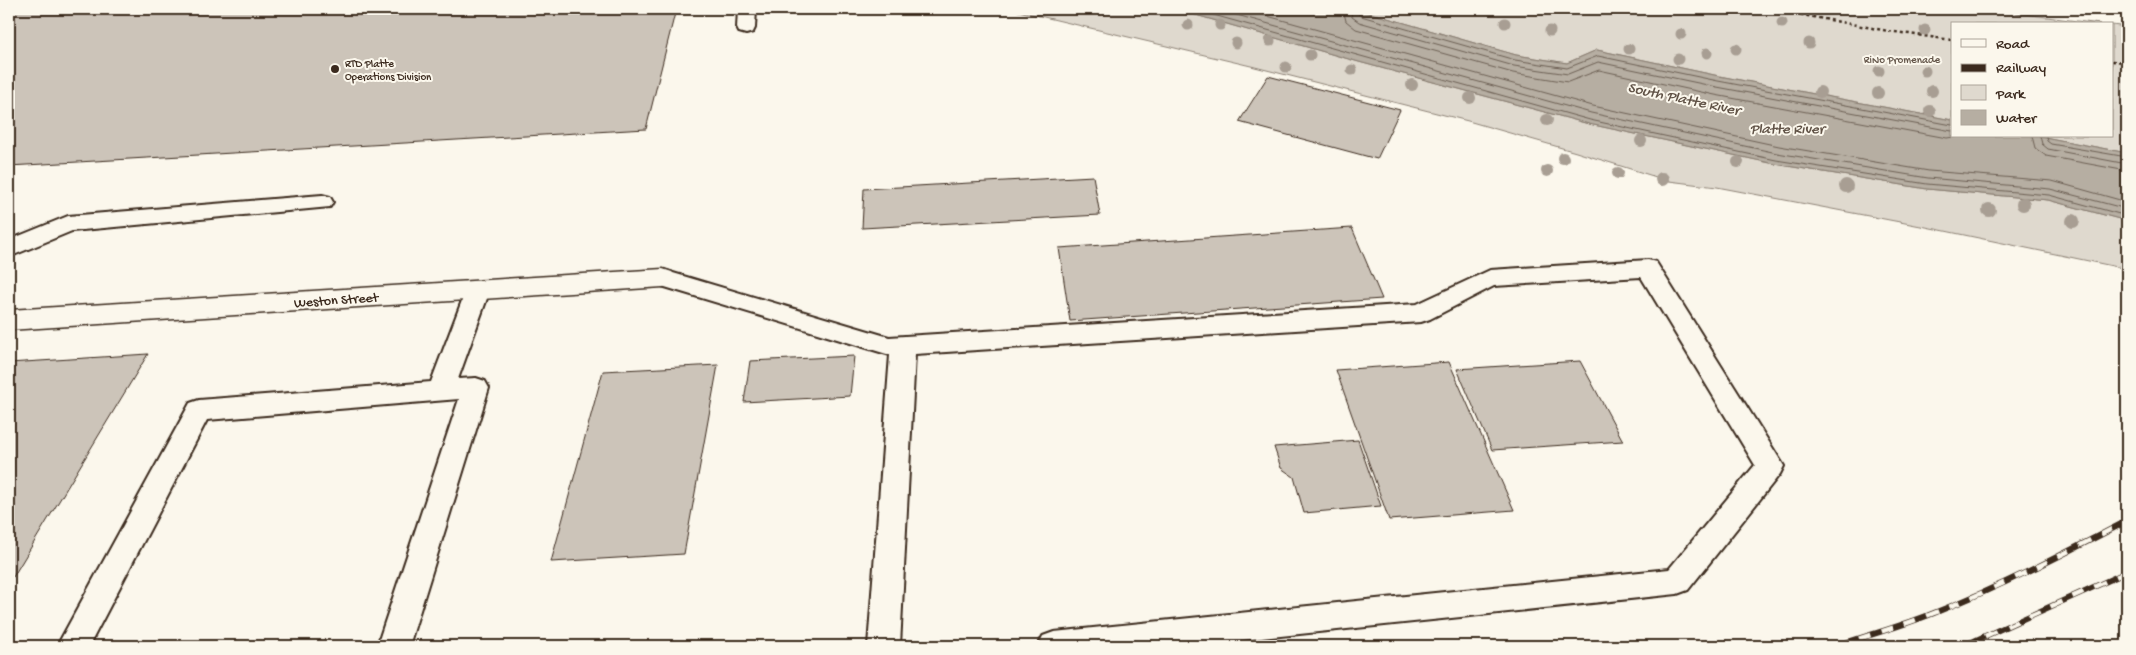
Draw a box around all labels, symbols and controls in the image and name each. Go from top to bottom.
legend [1951,22,2114,138]
text: Road [1996,36,2030,54]
park label: RiNo Promenade [1864,55,1940,67]
place label: RTD Platte Operations Division [345,59,432,84]
text: Railway [1996,60,2047,78]
marker: RTD Platte Operations Division [329,63,341,75]
water label: South Platte River [1626,79,1744,121]
text: Park [1995,86,2026,104]
text: Water [1996,110,2038,128]
water label: Platte River [1750,121,1827,139]
street label: Weston Street [293,290,380,313]

